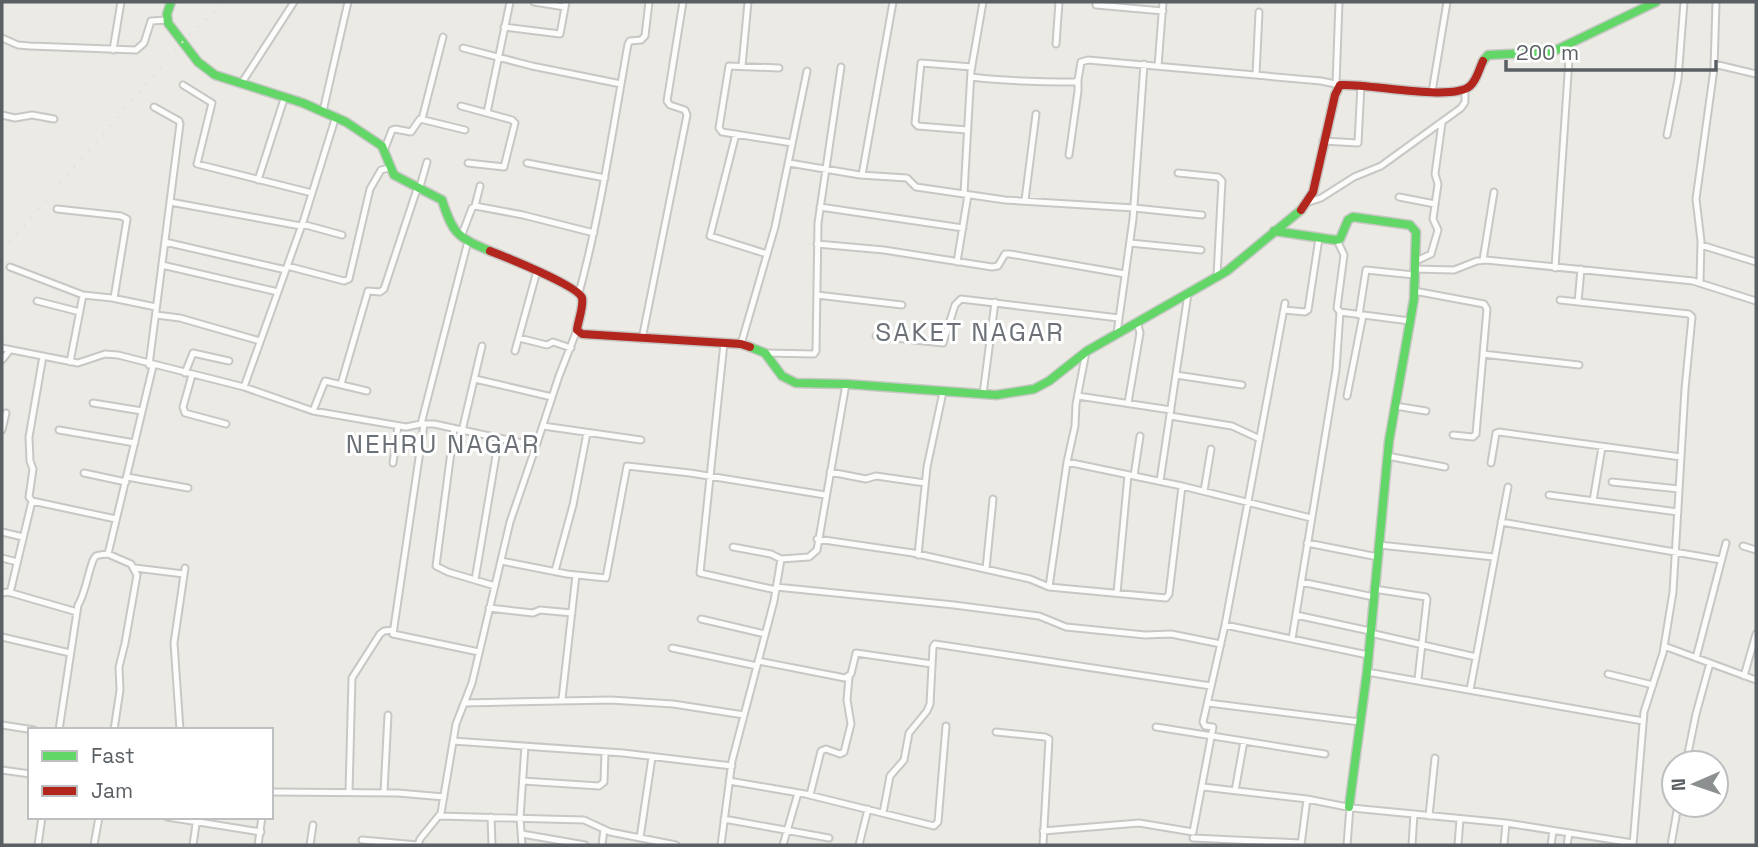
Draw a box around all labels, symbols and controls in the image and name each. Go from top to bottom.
scale bar [1506,28,1716,72]
text: 200 m [1516,39,1579,66]
district label: SAKET NAGAR [875,315,1065,349]
district label: NEHRU NAGAR [346,427,540,461]
legend [28,728,273,819]
text: Fast [91,742,135,769]
north arrow [1660,749,1730,819]
text: Jam [91,777,133,804]
text: N [1666,778,1691,791]

